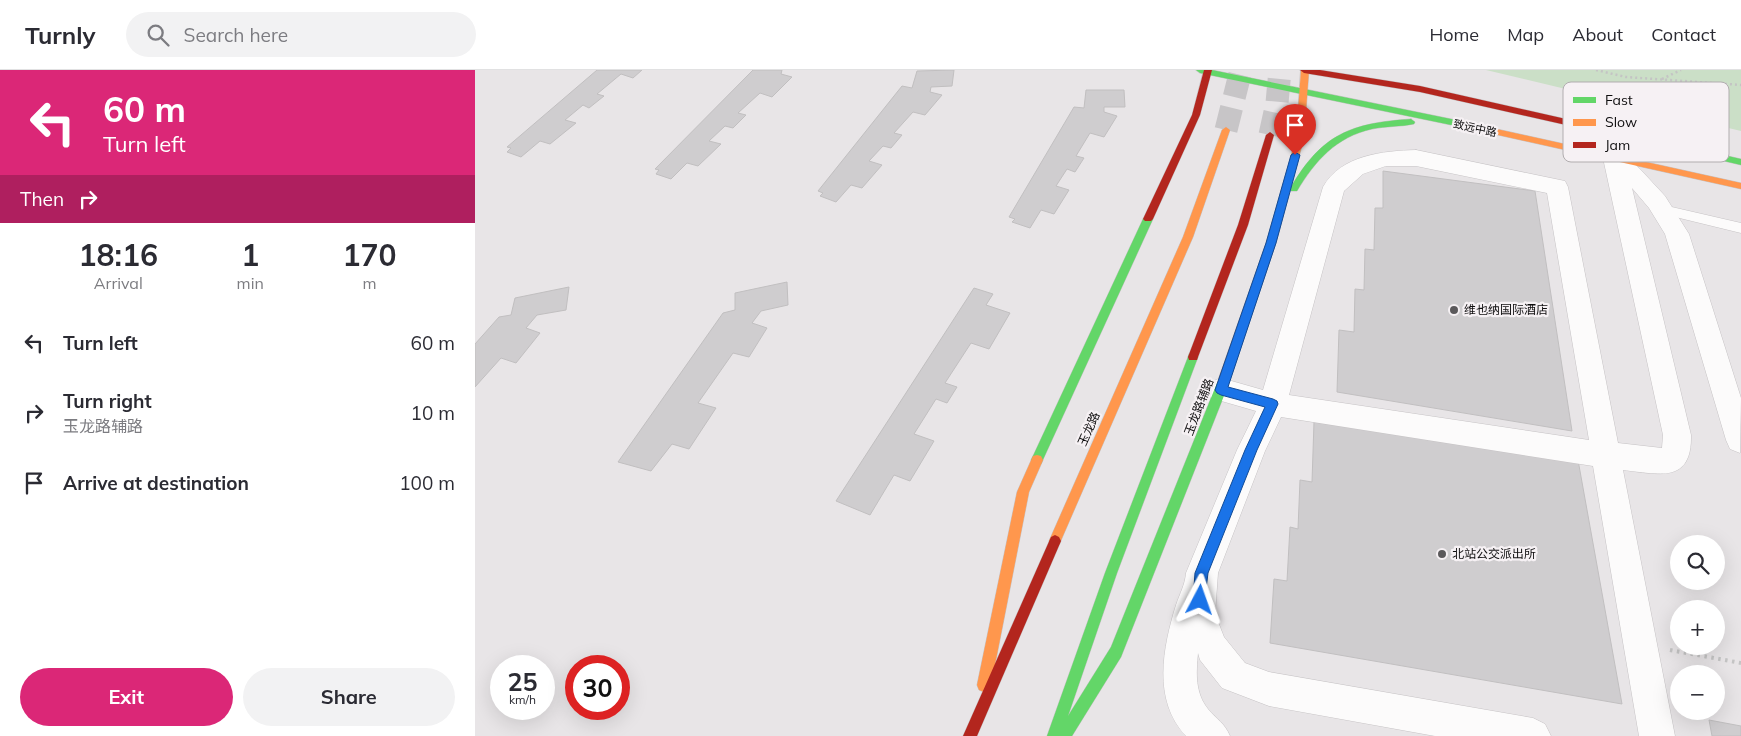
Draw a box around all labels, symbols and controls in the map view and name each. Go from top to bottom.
search box [126,12,476,57]
text: Turnly [25,20,96,50]
icon: search [144,21,172,49]
text: Search here [184,23,288,47]
text: Home [1429,23,1479,46]
text: Map [1507,23,1544,46]
text: About [1572,23,1623,46]
text: Contact [1651,23,1716,46]
legend [1563,82,1729,162]
text: 60 m [103,87,186,131]
icon: left [20,90,85,155]
text: Fast [1605,91,1633,109]
pin [1274,104,1316,155]
icon: arrive [1281,111,1309,139]
text: Slow [1605,113,1637,131]
street label: 致远中路 [1452,117,1498,139]
text: Turn left [103,130,186,158]
text: Jam [1605,136,1630,154]
icon: right [74,185,102,213]
text: Then [20,187,64,211]
text: 18:16 [79,236,158,274]
text: 1 [241,236,259,274]
text: 170 [342,236,396,274]
text: Arrival [94,273,143,293]
text: min [237,273,264,293]
text: m [362,273,376,293]
place label: 维也纳国际酒店 [1464,302,1548,317]
marker: 维也纳国际酒店 [1448,304,1460,316]
icon: left [20,329,48,357]
text: Turn left [63,331,138,355]
text: 60 m [411,331,455,355]
street label: 玉龙路辅路 [1181,376,1216,438]
text: Turn right [63,389,152,413]
icon: right [20,399,48,427]
text: 10 m [411,401,455,425]
street label: 玉龙路 [1074,409,1103,448]
text: 玉龙路辅路 [63,416,143,436]
icon: arrive [20,469,48,497]
text: Arrive at destination [63,471,249,495]
text: 100 m [399,471,455,495]
map controls [1670,535,1725,720]
button: search [1670,535,1725,590]
place label: 北站公交派出所 [1452,546,1536,561]
marker: 北站公交派出所 [1436,548,1448,560]
position arrow [1173,573,1225,625]
button: + [1670,600,1725,655]
speed limit sign: 30 [565,655,630,720]
button: − [1670,665,1725,720]
text: 25 [507,666,538,697]
button: Exit [20,668,233,726]
button: Share [243,668,455,726]
text: km/h [509,692,536,707]

